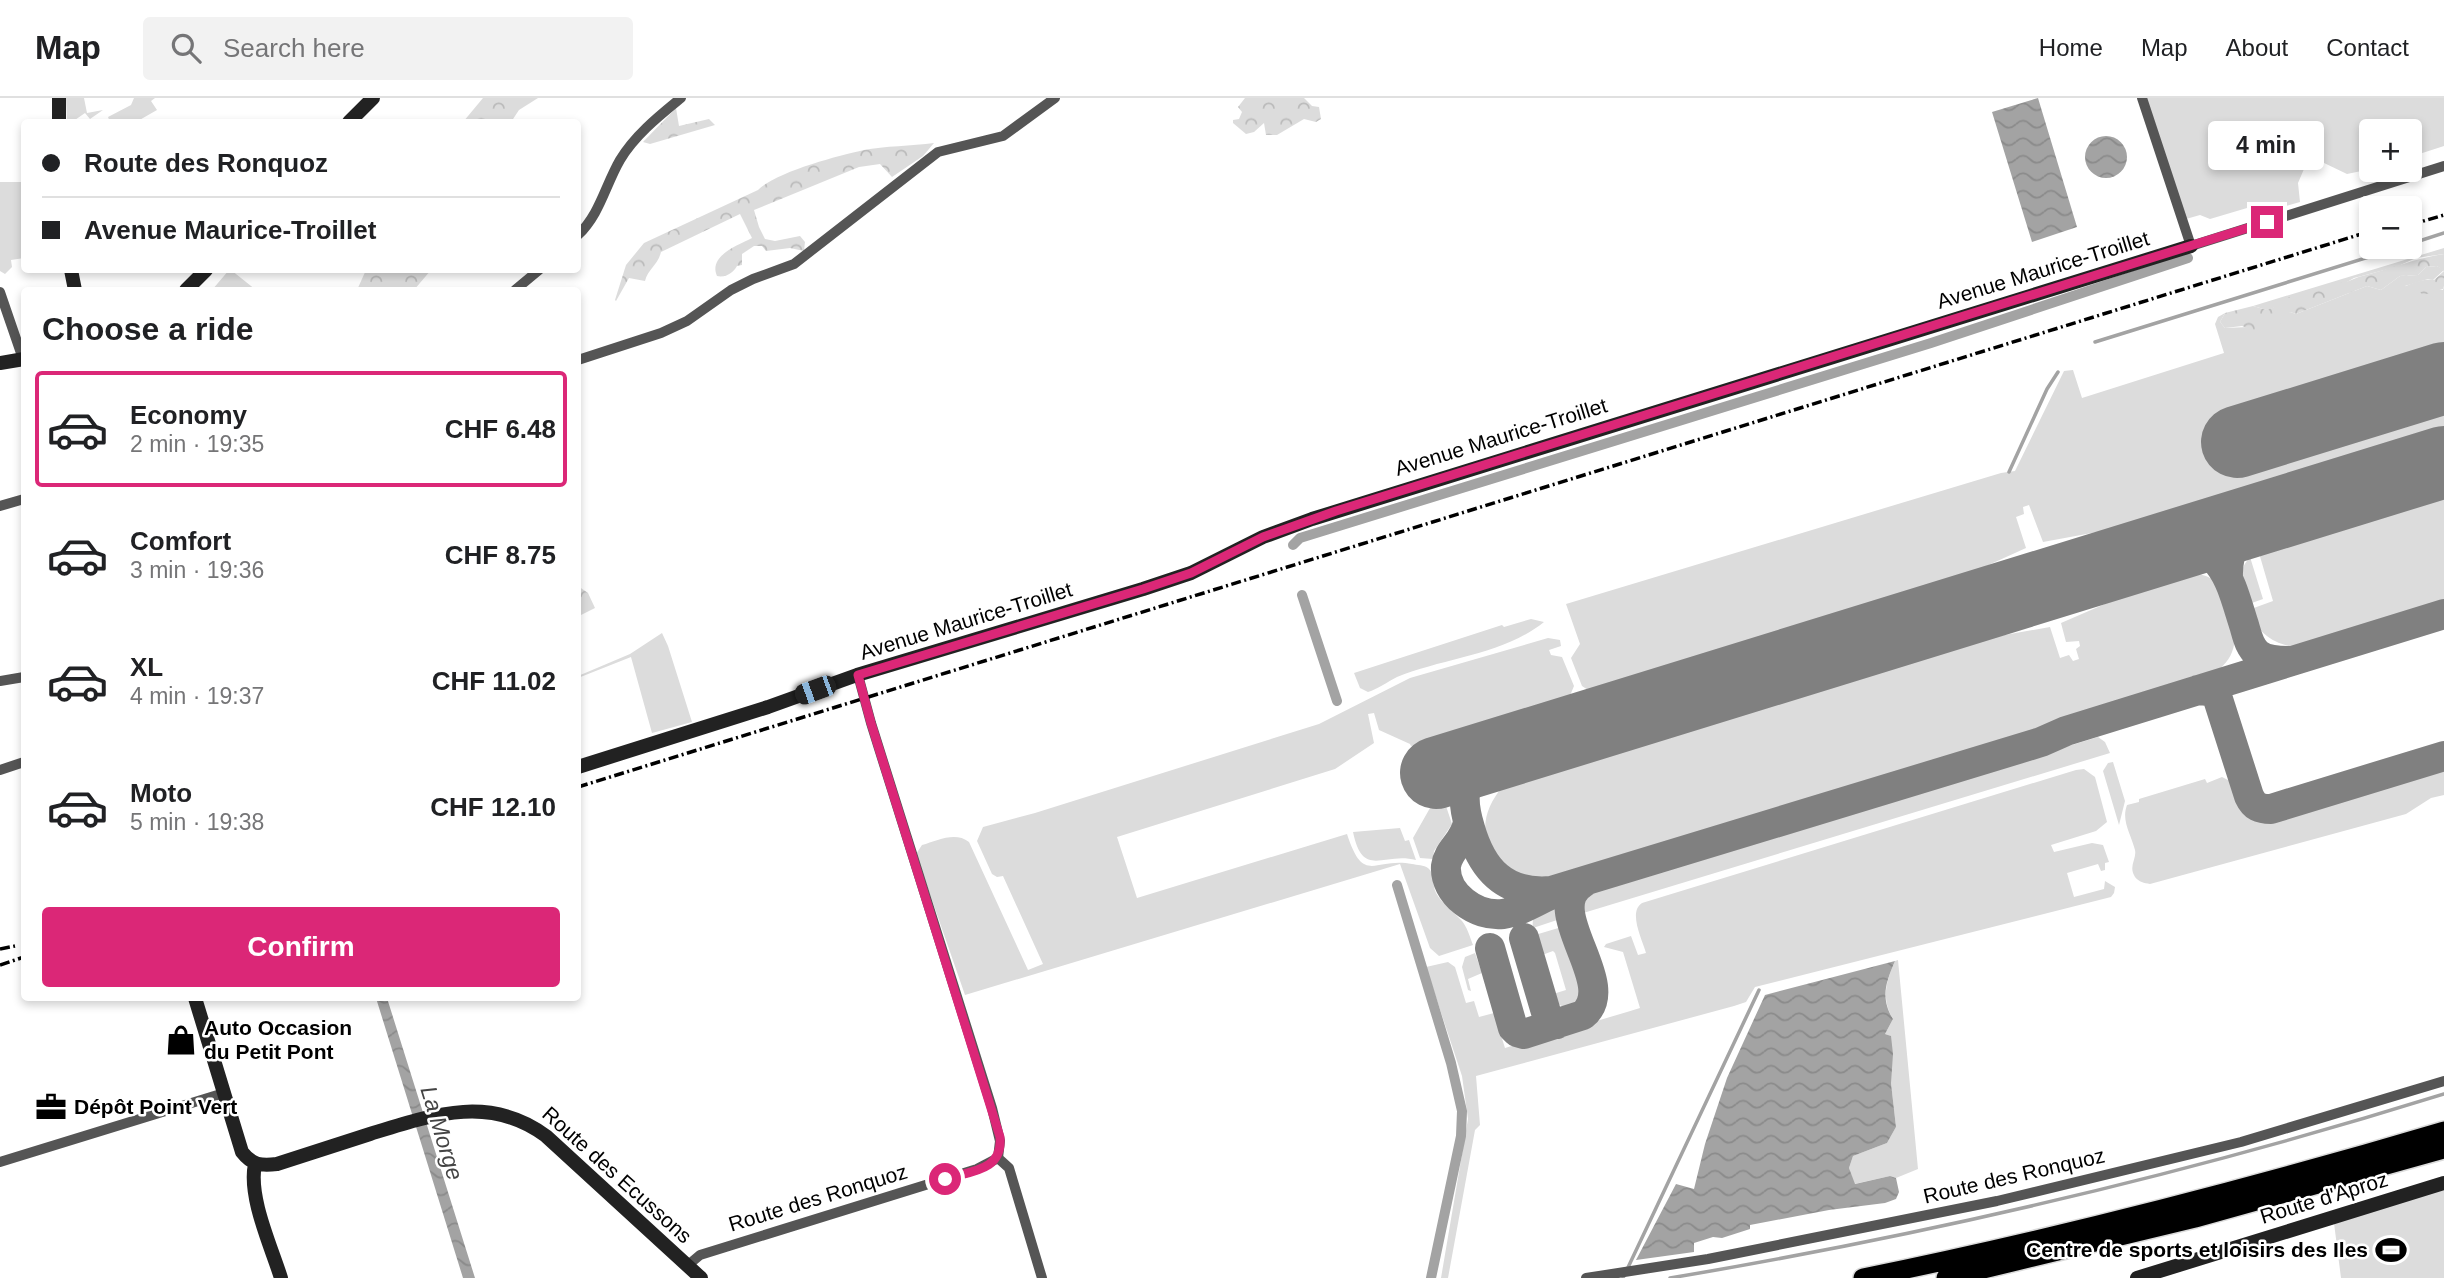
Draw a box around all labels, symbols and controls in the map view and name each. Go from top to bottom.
search box [143,17,633,80]
text: Map [35,29,101,66]
icon: search [167,29,205,67]
text: Search here [223,33,365,63]
text: Home [2039,34,2103,61]
text: Map [2141,34,2188,61]
text: About [2226,34,2288,61]
text: Contact [2326,34,2409,61]
map controls [2359,119,2422,259]
button: + [2359,119,2422,182]
callout: 4 min [2209,121,2325,170]
text: 4 min [2236,132,2296,158]
text: Route des Ronquoz [84,148,328,178]
button: − [2359,196,2422,259]
route end [2251,206,2283,238]
text: Avenue Maurice-Troillet [84,215,376,245]
street label: Avenue Maurice-Troillet [1934,226,2152,313]
text: Choose a ride [42,311,254,347]
street label: Avenue Maurice-Troillet [1392,393,1610,480]
icon: car [46,398,109,461]
text: Economy [130,400,247,430]
text: CHF 6.48 [445,414,556,444]
text: 2 min · 19:35 [130,431,264,457]
icon: car [46,524,109,587]
text: Comfort [130,526,231,556]
text: CHF 8.75 [445,540,556,570]
text: 3 min · 19:36 [130,557,264,583]
street label: Avenue Maurice-Troillet [857,577,1075,664]
icon: car [46,650,109,713]
text: XL [130,652,163,682]
text: CHF 11.02 [432,666,556,696]
car [792,673,839,707]
text: 4 min · 19:37 [130,683,264,709]
icon: car [46,776,109,839]
text: Moto [130,778,192,808]
text: CHF 12.10 [430,792,556,822]
text: 5 min · 19:38 [130,809,264,835]
button: Confirm [42,907,560,987]
place label: Auto Occasion du Petit Pont [204,1016,352,1063]
shop icon: Auto Occasion du Petit Pont [164,1023,198,1057]
water label: La Morge [415,1083,469,1183]
office icon: Dépôt Point Vert [34,1090,68,1124]
place label: Dépôt Point Vert [74,1095,237,1118]
street label: Route des Ecussons [538,1102,697,1248]
street label: Route des Ronquoz [1921,1143,2107,1208]
street label: Route des Ronquoz [726,1159,910,1236]
route start [929,1163,961,1195]
street label: Route d'Aproz [2257,1167,2391,1228]
sports icon: Centre de sports et loisirs des Iles [2374,1233,2408,1267]
place label: Centre de sports et loisirs des Iles [2026,1238,2368,1261]

